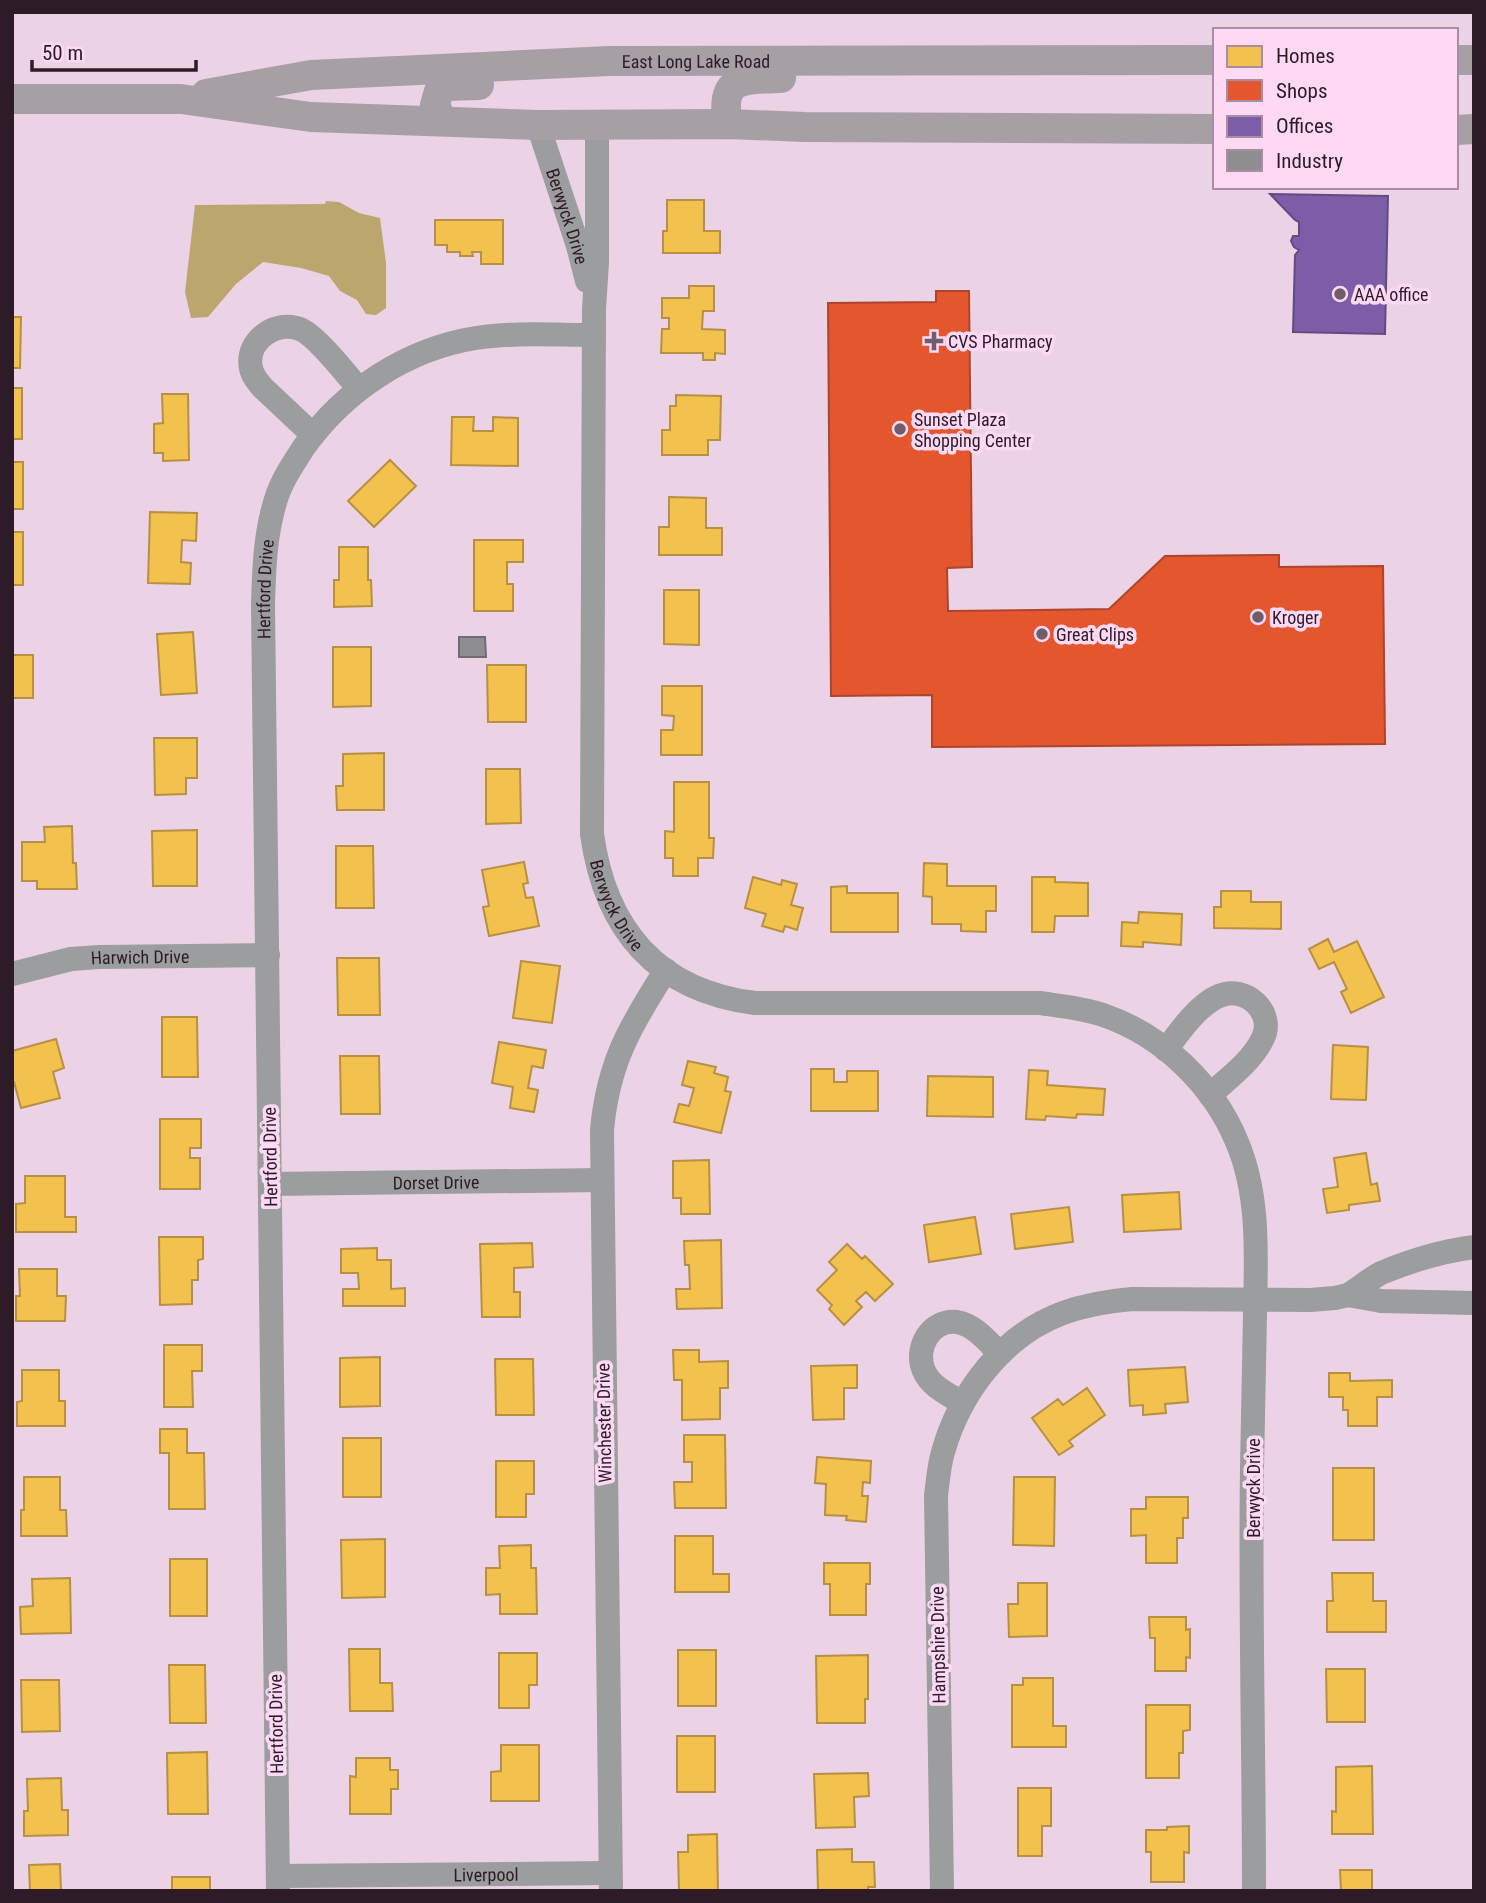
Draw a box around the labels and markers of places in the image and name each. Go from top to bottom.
place label: AAA office [1354,284,1428,305]
marker: AAA office [1332,286,1348,302]
place label: CVS Pharmacy [948,331,1053,352]
marker: CVS Pharmacy [926,333,942,349]
place label: Sunset Plaza Shopping Center [914,409,1032,451]
marker: Sunset Plaza Shopping Center [892,421,908,437]
place label: Kroger [1272,607,1319,628]
marker: Kroger [1250,609,1266,625]
place label: Great Clips [1056,624,1134,645]
marker: Great Clips [1034,626,1050,642]

